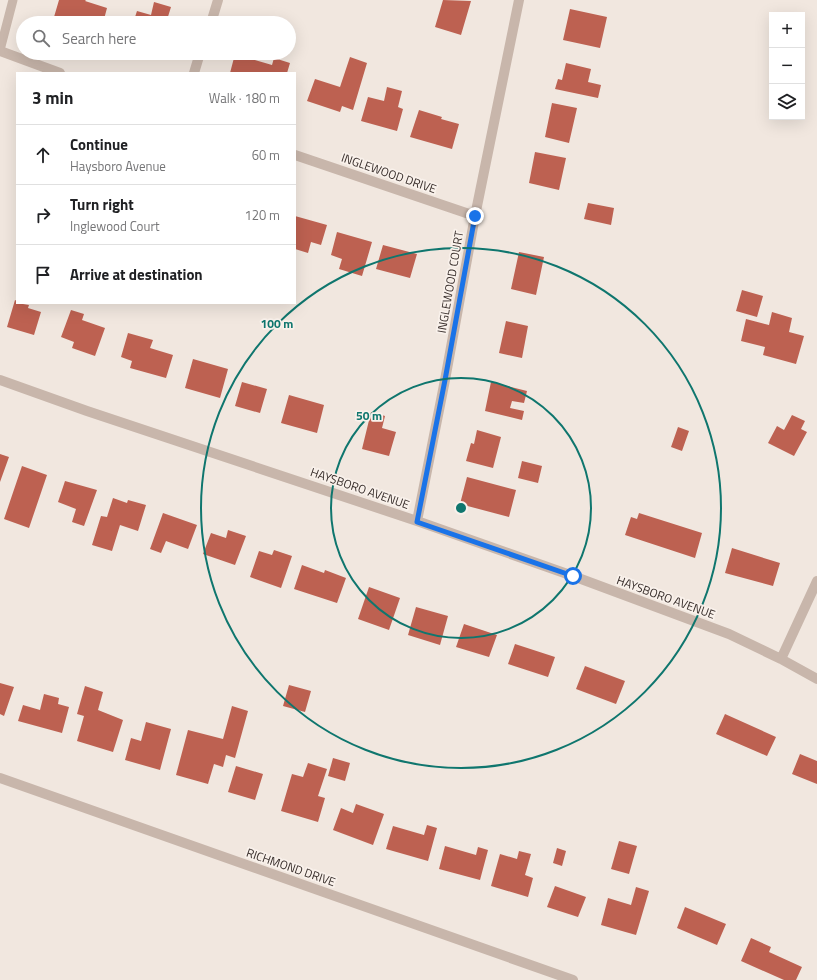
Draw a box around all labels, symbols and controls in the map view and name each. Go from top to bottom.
map controls [769,12,805,120]
button: + [769,12,805,48]
search box [16,16,296,60]
icon: search [30,27,52,49]
text: Search here [62,27,136,50]
button: − [769,48,805,84]
button: layers [769,84,805,120]
text: 3 min [32,85,73,111]
text: Walk · 180 m [209,88,280,108]
text: Continue [70,133,128,156]
icon: ahead [32,144,54,166]
text: 60 m [252,145,280,165]
street label: INGLEWOOD DRIVE [339,148,439,198]
text: Haysboro Avenue [70,156,166,176]
text: Turn right [70,193,134,216]
icon: right [32,204,54,226]
text: 120 m [244,205,280,225]
route end [466,207,484,225]
text: Inglewood Court [70,216,159,236]
street label: INGLEWOOD COURT [432,229,468,335]
text: Arrive at destination [70,263,203,286]
icon: arrive [32,264,54,286]
text: 100 m [261,314,293,333]
text: 50 m [356,406,382,425]
street label: HAYSBORO AVENUE [308,462,412,514]
centre of rings [454,501,468,515]
route start [564,567,582,585]
street label: HAYSBORO AVENUE [614,570,718,624]
street label: RICHMOND DRIVE [244,843,338,891]

